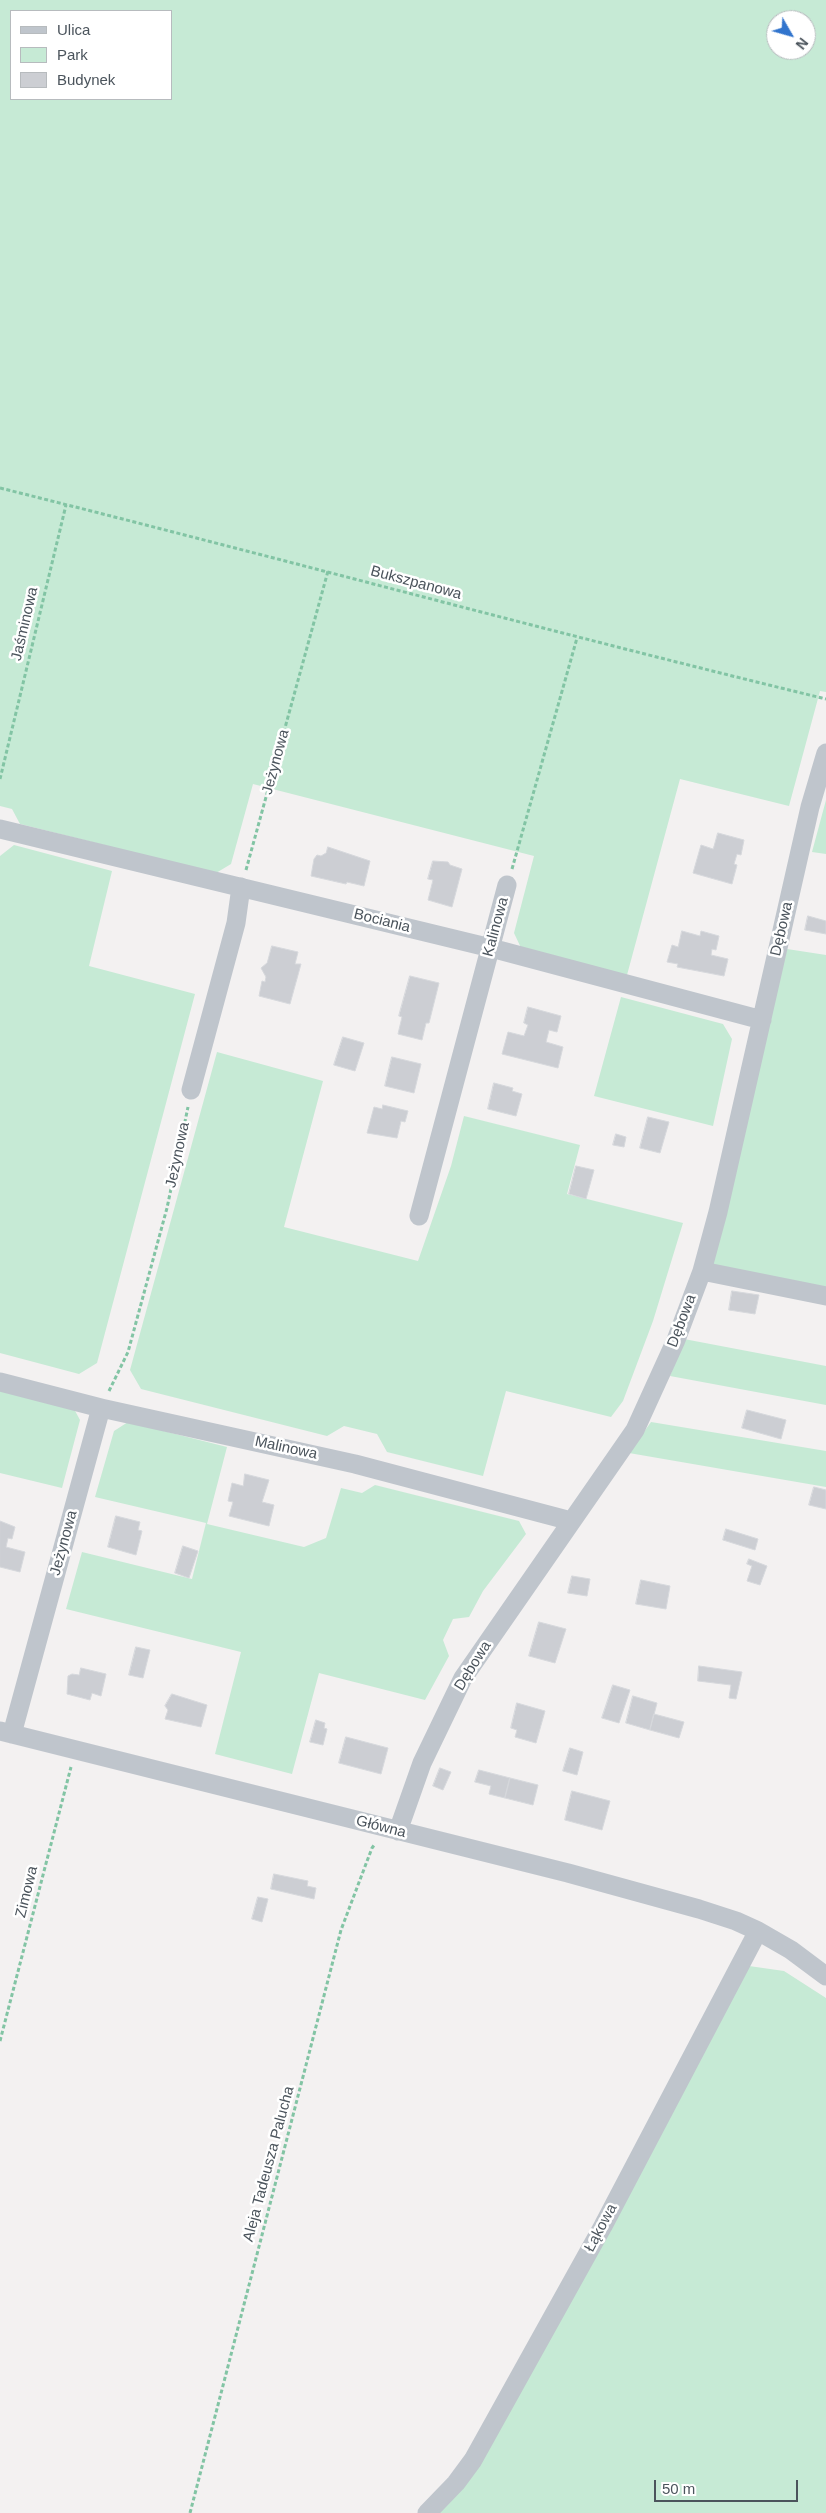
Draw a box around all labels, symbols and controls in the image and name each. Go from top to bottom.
legend [10,10,172,100]
north arrow [766,10,816,60]
text: Ulica [57,21,90,38]
text: N [793,35,811,53]
text: Park [57,46,88,63]
text: Budynek [57,71,115,88]
street label: Bukszpanowa [369,562,463,604]
street label: Jaśminowa [8,585,42,663]
street label: Jeżynowa [259,727,293,797]
street label: Kalinowa [479,895,513,959]
street label: Dębowa [767,900,797,958]
street label: Bociania [352,905,412,937]
street label: Jeżynowa [162,1121,194,1189]
street label: Dębowa [664,1292,700,1350]
street label: Malinowa [253,1433,319,1463]
street label: Jeżynowa [47,1508,81,1578]
street label: Dębowa [451,1638,495,1694]
street label: Główna [354,1812,408,1842]
street label: Zimowa [12,1864,42,1920]
street label: Aleja Tadeusza Palucha [240,2084,298,2244]
street label: Łąkowa [581,2201,621,2255]
scale bar [656,2470,800,2502]
text: 50 m [662,2480,695,2497]

